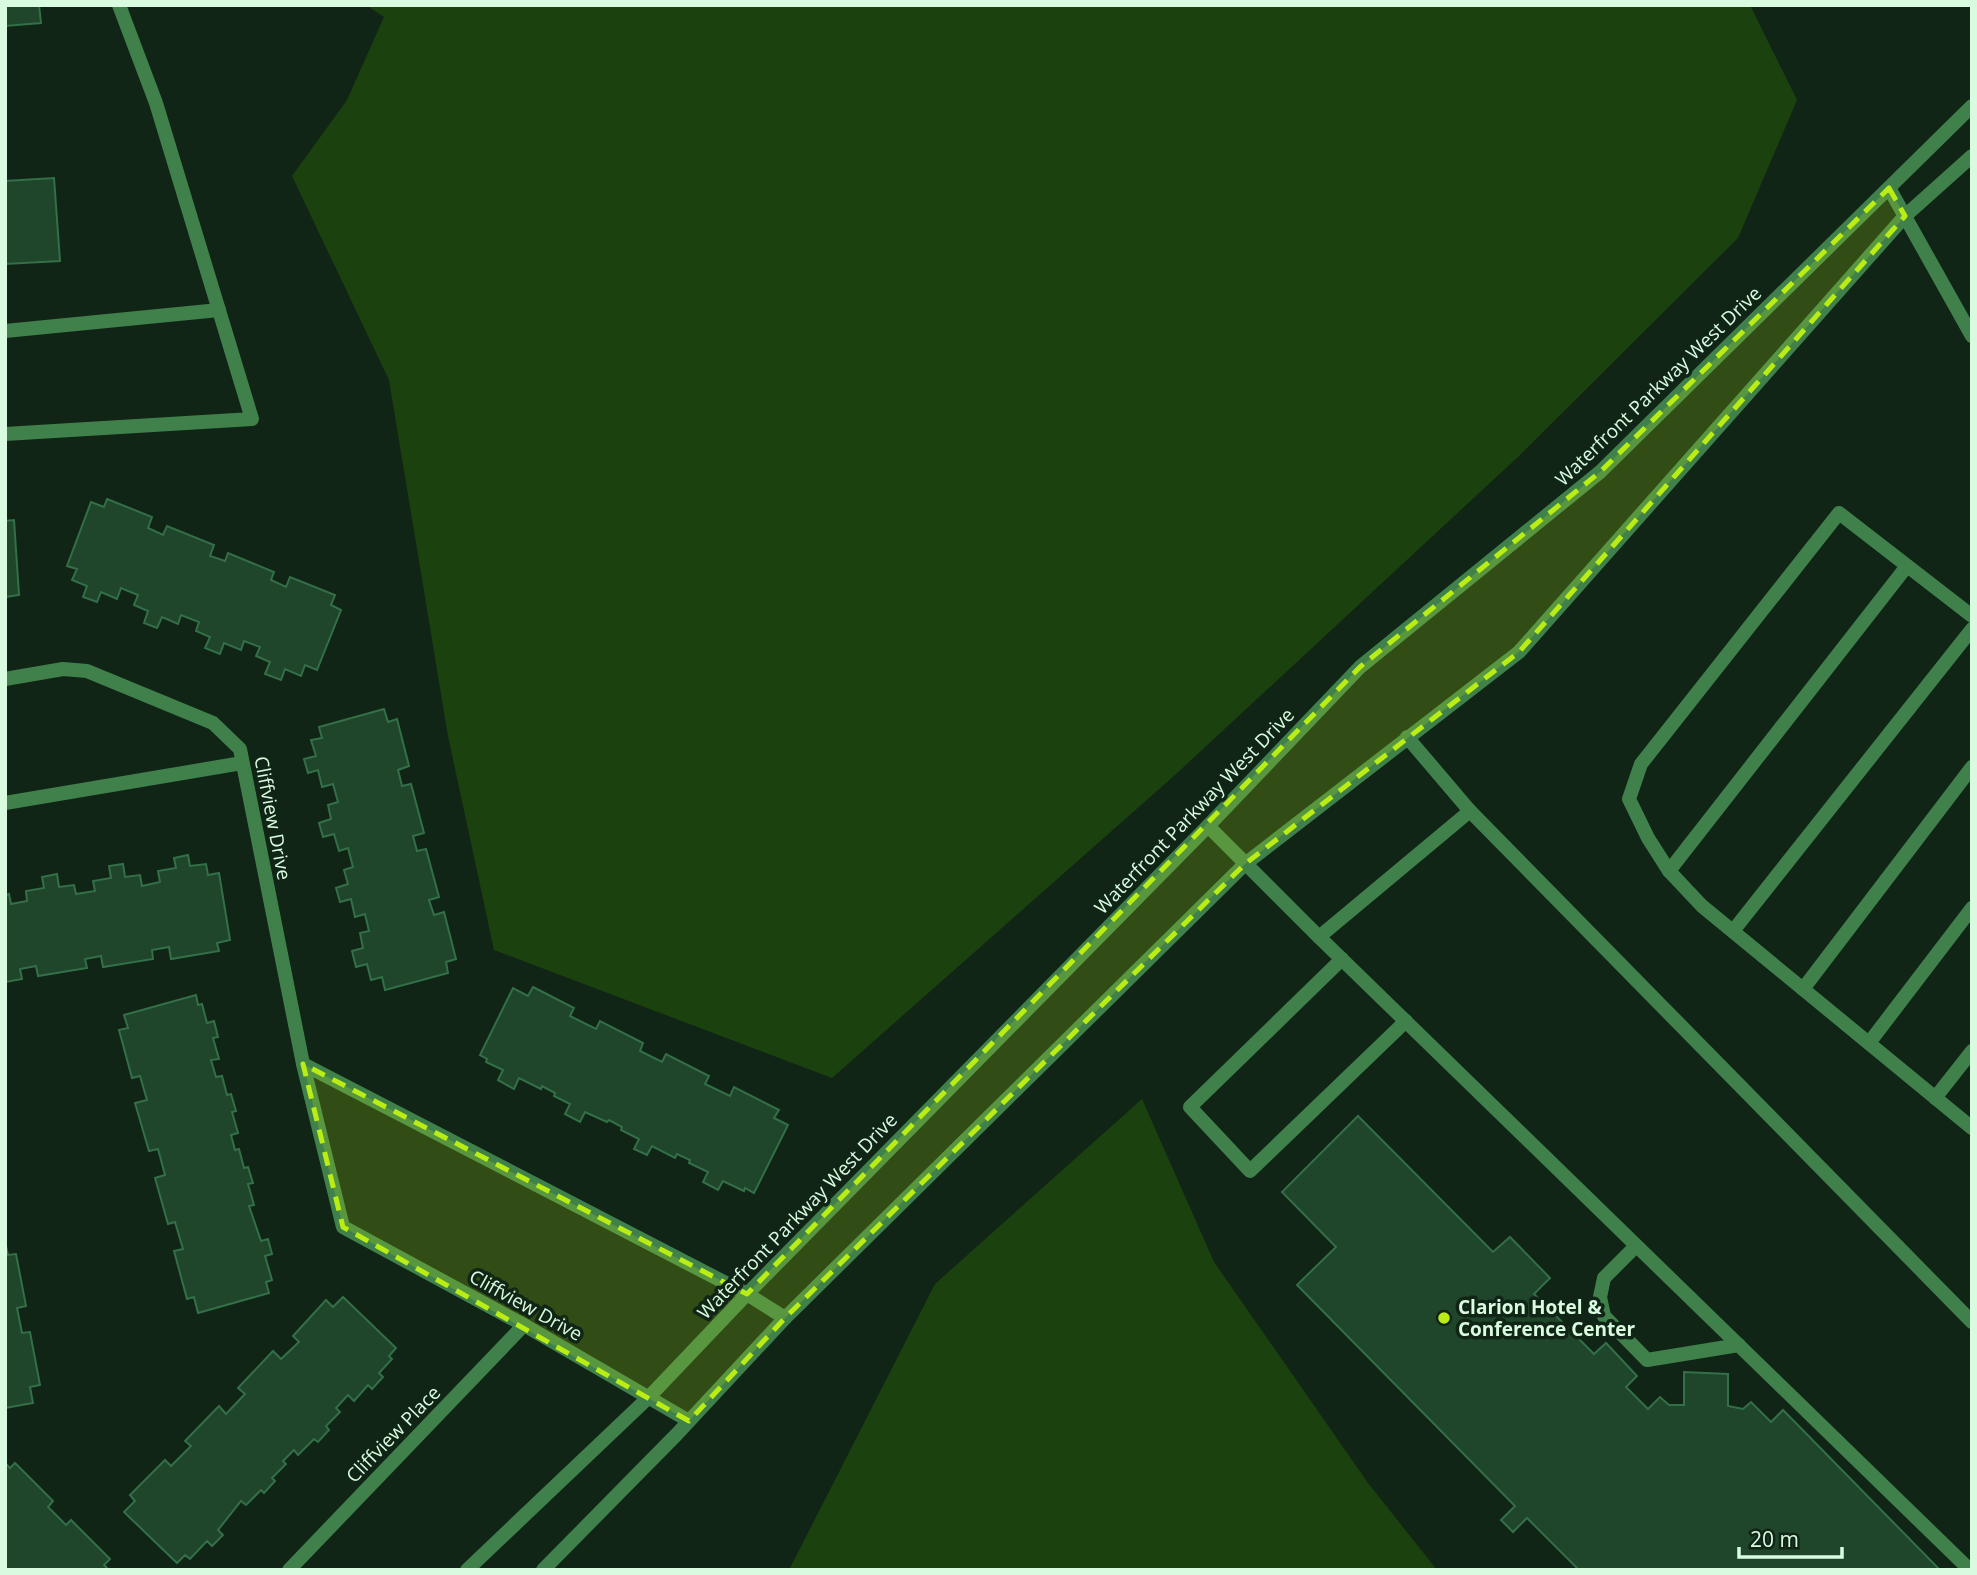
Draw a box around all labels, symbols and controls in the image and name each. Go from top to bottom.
street label: Waterfront Parkway West Drive [1549,280,1767,492]
street label: Waterfront Parkway West Drive [1088,702,1300,920]
street label: Cliffview Drive [248,754,298,882]
street label: Waterfront Parkway West Drive [691,1107,903,1325]
street label: Cliffview Drive [465,1263,587,1347]
place label: Clarion Hotel & Conference Center [1458,1294,1636,1342]
marker: Clarion Hotel & Conference Center [1436,1310,1452,1326]
street label: Cliffview Place [340,1380,446,1488]
scale bar [1739,1516,1842,1560]
text: 20 m [1750,1525,1799,1553]

